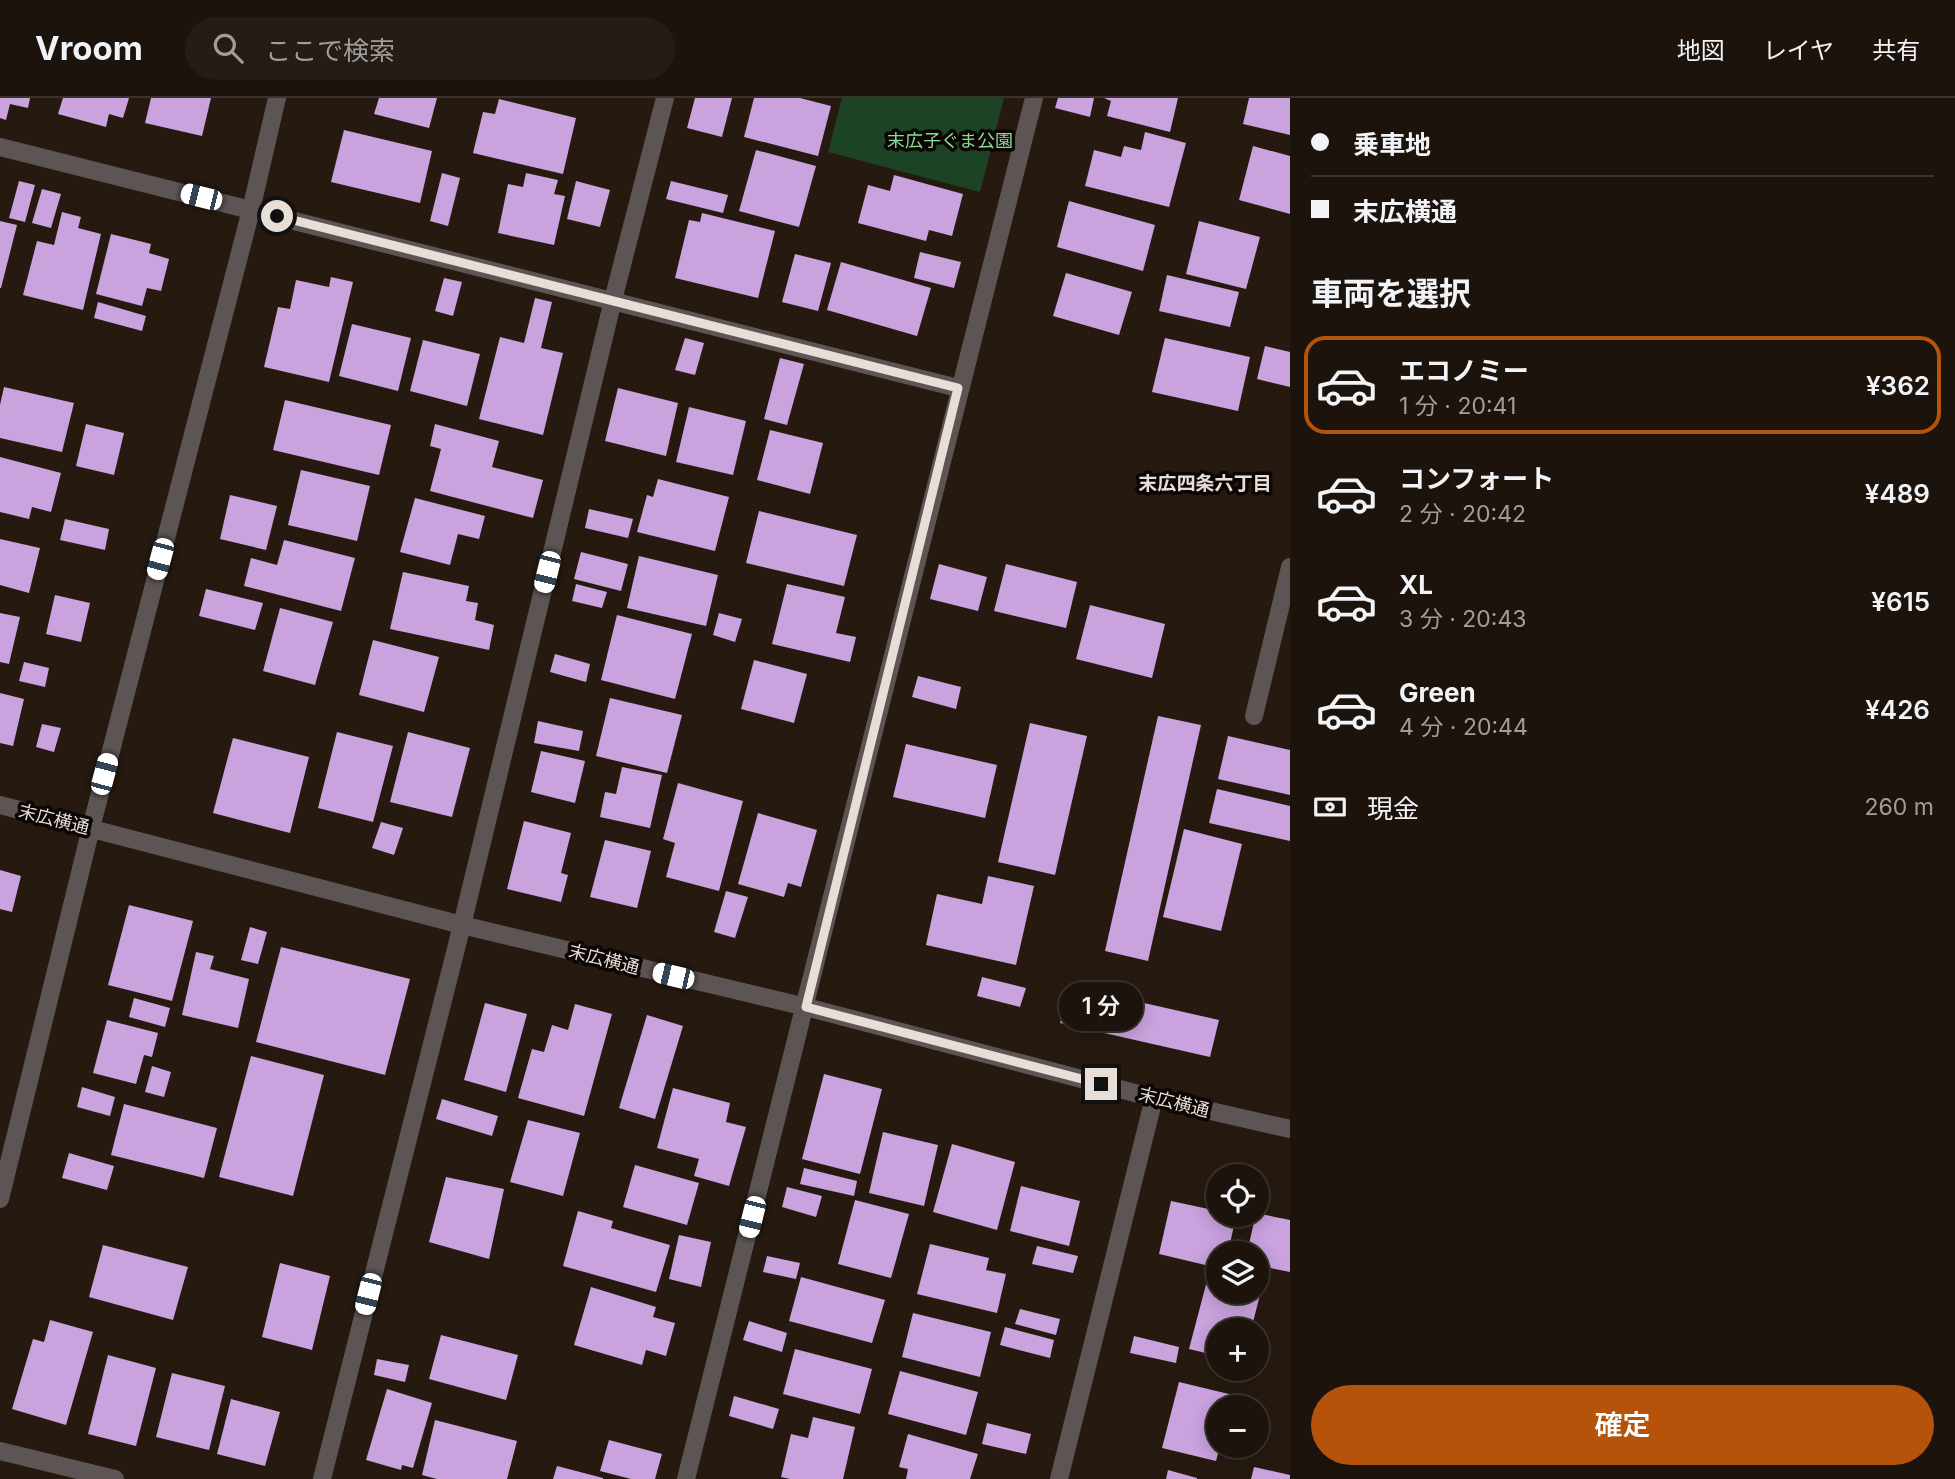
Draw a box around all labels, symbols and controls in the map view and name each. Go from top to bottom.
search box [185,17,675,80]
text: Vroom [35,28,143,68]
icon: search [209,29,247,67]
text: ここで検索 [265,35,395,66]
text: 地図 [1677,36,1725,65]
text: レイヤ [1763,36,1834,65]
text: 共有 [1872,36,1920,65]
text: 乗車地 [1353,129,1431,160]
park label: 末広子ぐま公園 [887,130,1013,151]
car [179,182,224,212]
text: 末広横通 [1353,196,1457,227]
route start [261,200,293,232]
text: 車両を選択 [1311,274,1471,313]
icon: car [1315,354,1378,417]
text: エコノミー [1399,355,1529,386]
text: ¥362 [1866,370,1930,401]
text: 1 分 · 20:41 [1399,392,1516,420]
icon: car [1315,462,1378,525]
text: コンフォート [1399,463,1554,494]
district label: 末広四条六丁目 [1138,472,1272,495]
text: ¥489 [1865,478,1930,509]
text: 2 分 · 20:42 [1399,500,1526,528]
car [145,536,176,582]
car [532,549,563,595]
text: XL [1399,569,1433,600]
icon: car [1315,570,1378,633]
text: ¥615 [1871,586,1930,617]
text: 3 分 · 20:43 [1399,605,1526,633]
text: Green [1399,677,1476,708]
icon: car [1315,678,1378,741]
text: ¥426 [1865,694,1930,725]
text: 4 分 · 20:44 [1399,713,1528,741]
car [89,751,120,797]
icon: cash [1311,788,1349,826]
text: 現金 [1367,793,1419,824]
text: 260 m [1865,793,1934,821]
street label: 末広横通 [17,800,91,838]
street label: 末広横通 [567,940,641,978]
car [651,961,696,991]
callout: 1 分 [1059,982,1143,1032]
text: 1 分 [1082,992,1120,1020]
route end [1085,1068,1117,1100]
street label: 末広横通 [1137,1083,1211,1121]
map controls [1206,1164,1269,1458]
button: locate [1206,1164,1269,1227]
car [737,1194,768,1240]
button: layers [1206,1241,1269,1304]
car [353,1271,384,1317]
button: + [1206,1318,1269,1381]
button: 確定 [1311,1385,1934,1465]
button: − [1206,1395,1269,1458]

